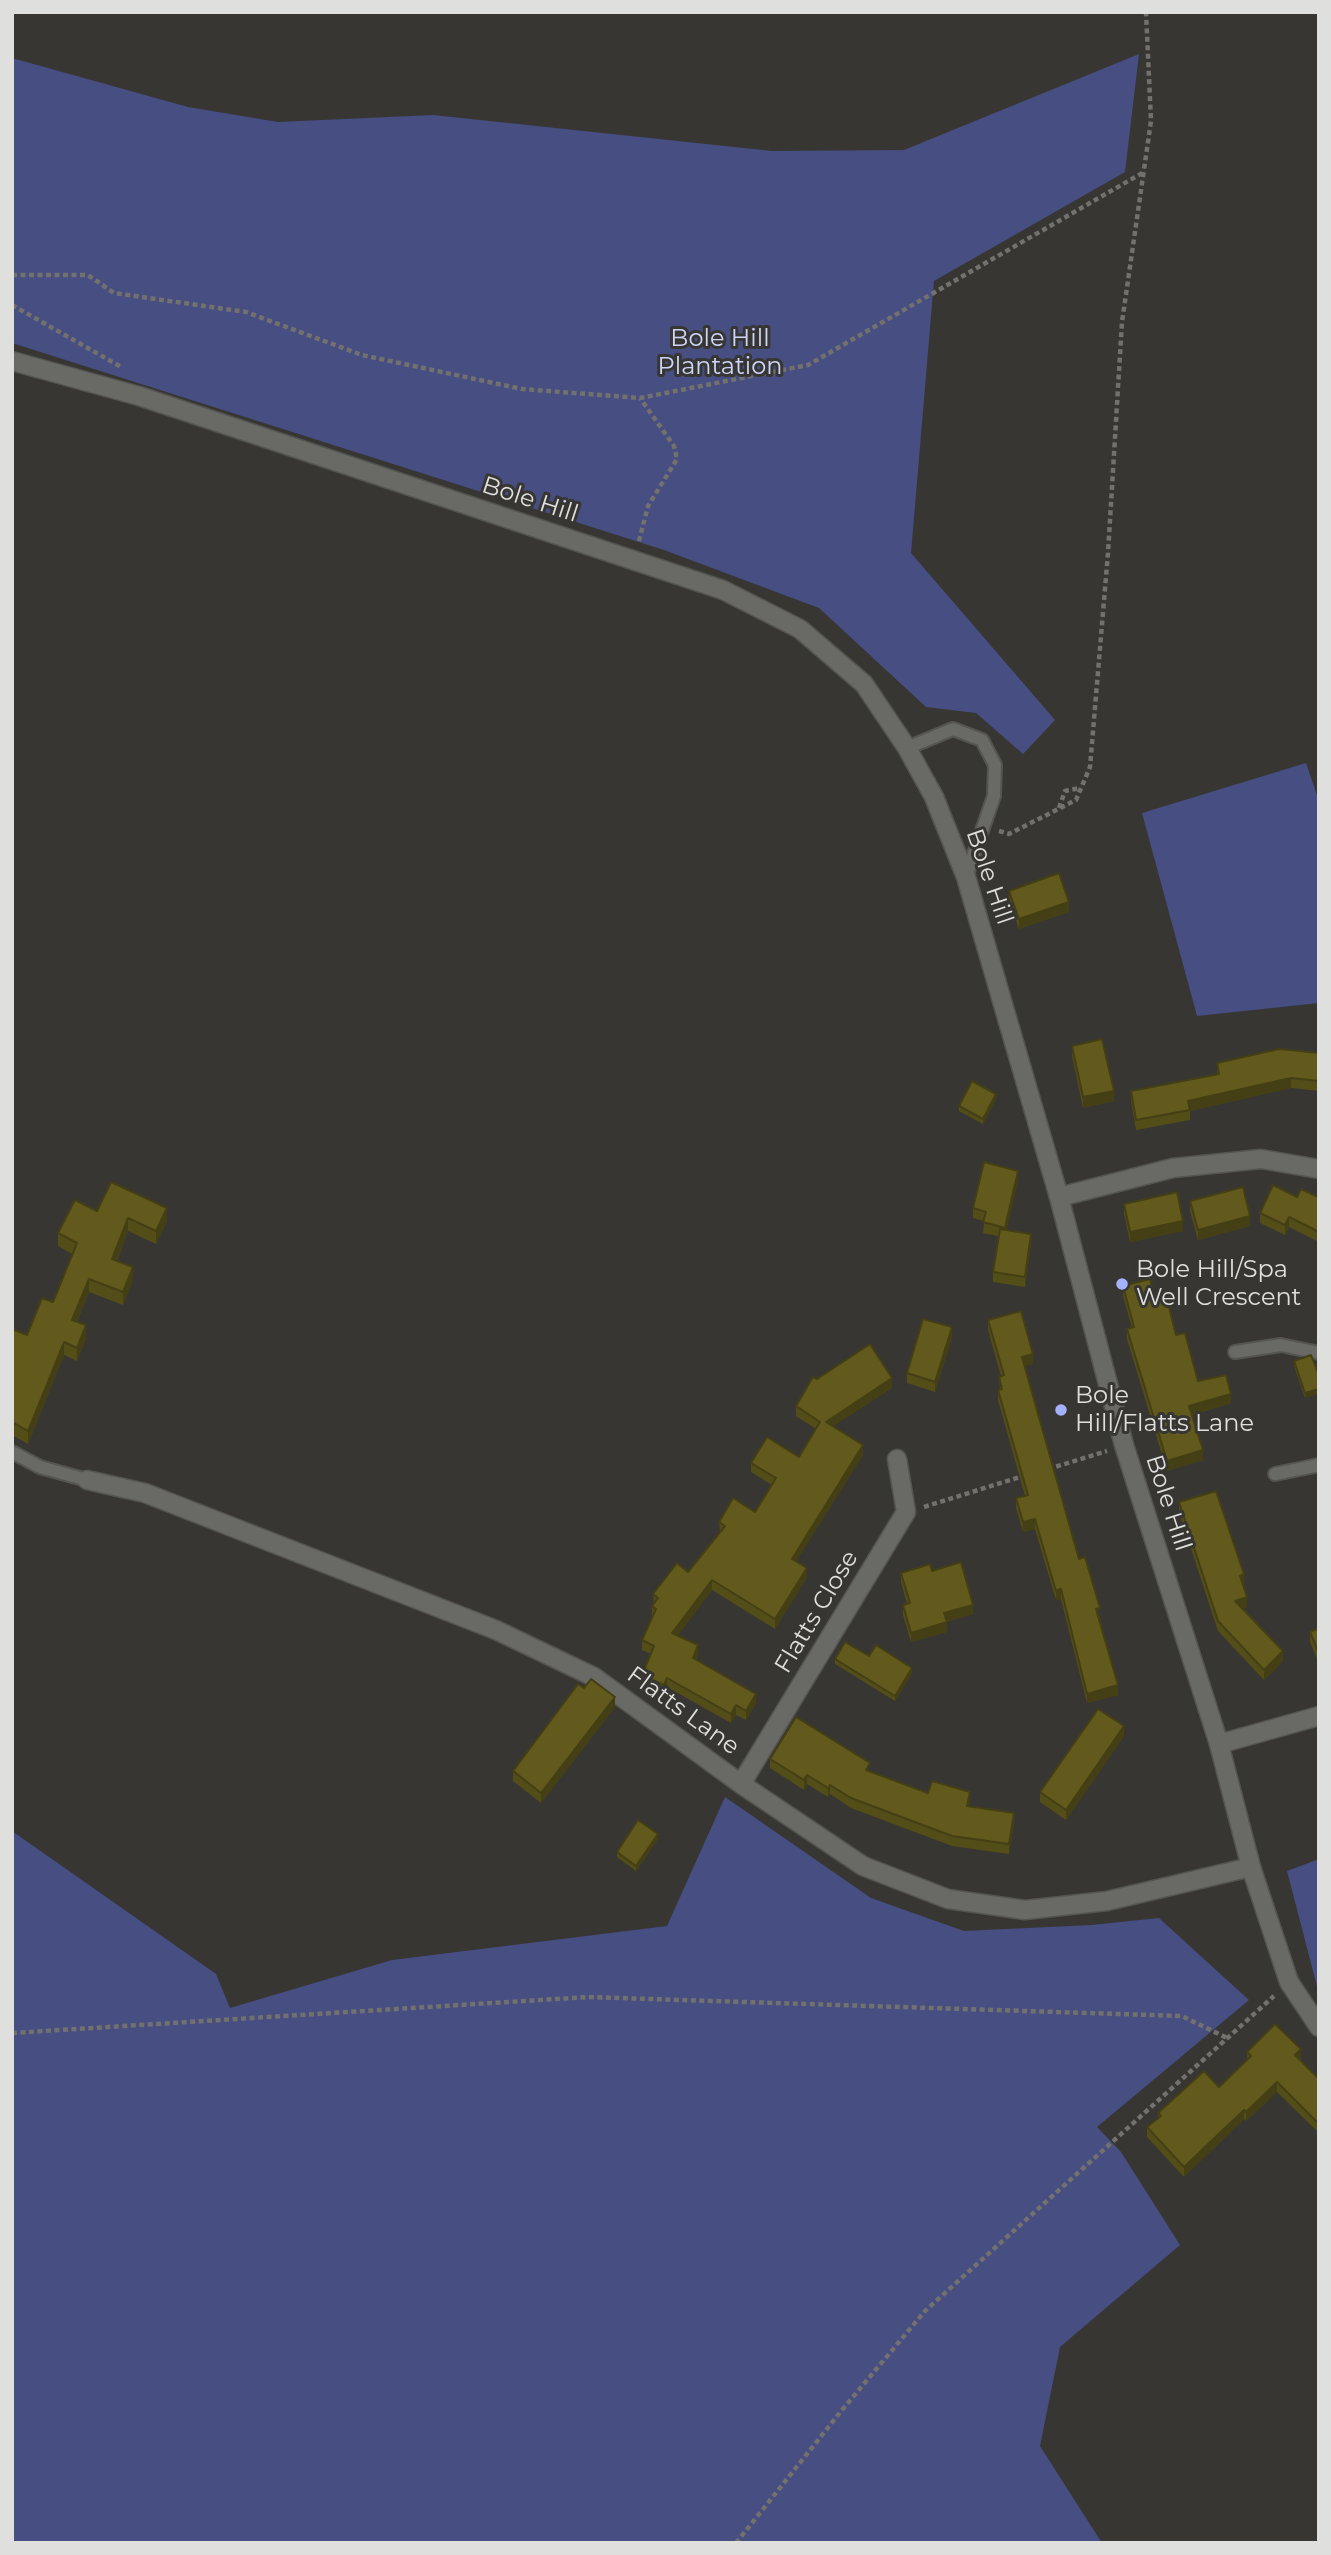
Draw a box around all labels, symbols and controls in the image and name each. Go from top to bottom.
park label: Bole Hill Plantation [658,325,782,381]
street label: Bole Hill [478,471,582,529]
street label: Bole Hill [959,825,1019,929]
place label: Bole Hill/Spa Well Crescent [1136,1256,1301,1312]
marker: Bole Hill/Spa Well Crescent [1114,1276,1130,1292]
place label: Bole Hill/Flatts Lane [1075,1382,1254,1438]
marker: Bole Hill/Flatts Lane [1053,1402,1069,1418]
street label: Bole Hill [1139,1451,1197,1555]
street label: Flatts Close [769,1546,865,1678]
street label: Flatts Lane [621,1661,745,1761]

